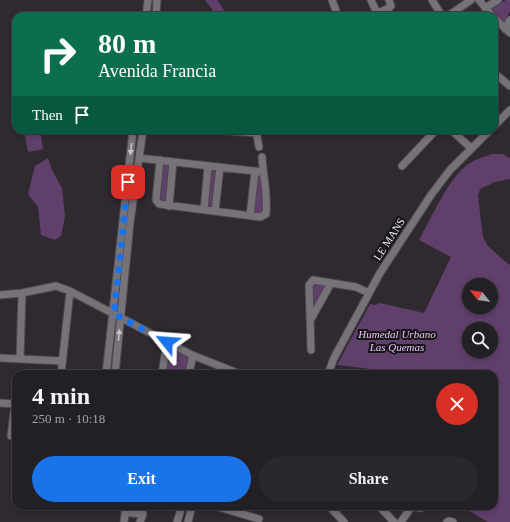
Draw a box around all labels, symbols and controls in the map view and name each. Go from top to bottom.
icon: right [32,28,84,80]
text: 80 m [98,28,156,59]
text: Avenida Francia [98,61,216,81]
icon: arrive [71,104,93,126]
text: Then [32,107,63,123]
one-way arrow [128,143,135,155]
pin [111,165,145,199]
icon: arrive [117,171,139,193]
street label: LE MANS [371,216,407,262]
north arrow [462,278,498,314]
map controls [462,278,498,358]
position arrow [146,321,188,363]
button: search [462,322,498,358]
park label: Humedal Urbano Las Quemas [357,328,436,353]
one-way arrow [116,329,122,341]
text: 4 min [32,383,90,409]
button: close [436,383,478,425]
text: 250 m · 10:18 [32,411,105,426]
button: Exit [32,456,251,502]
button: Share [259,456,478,502]

